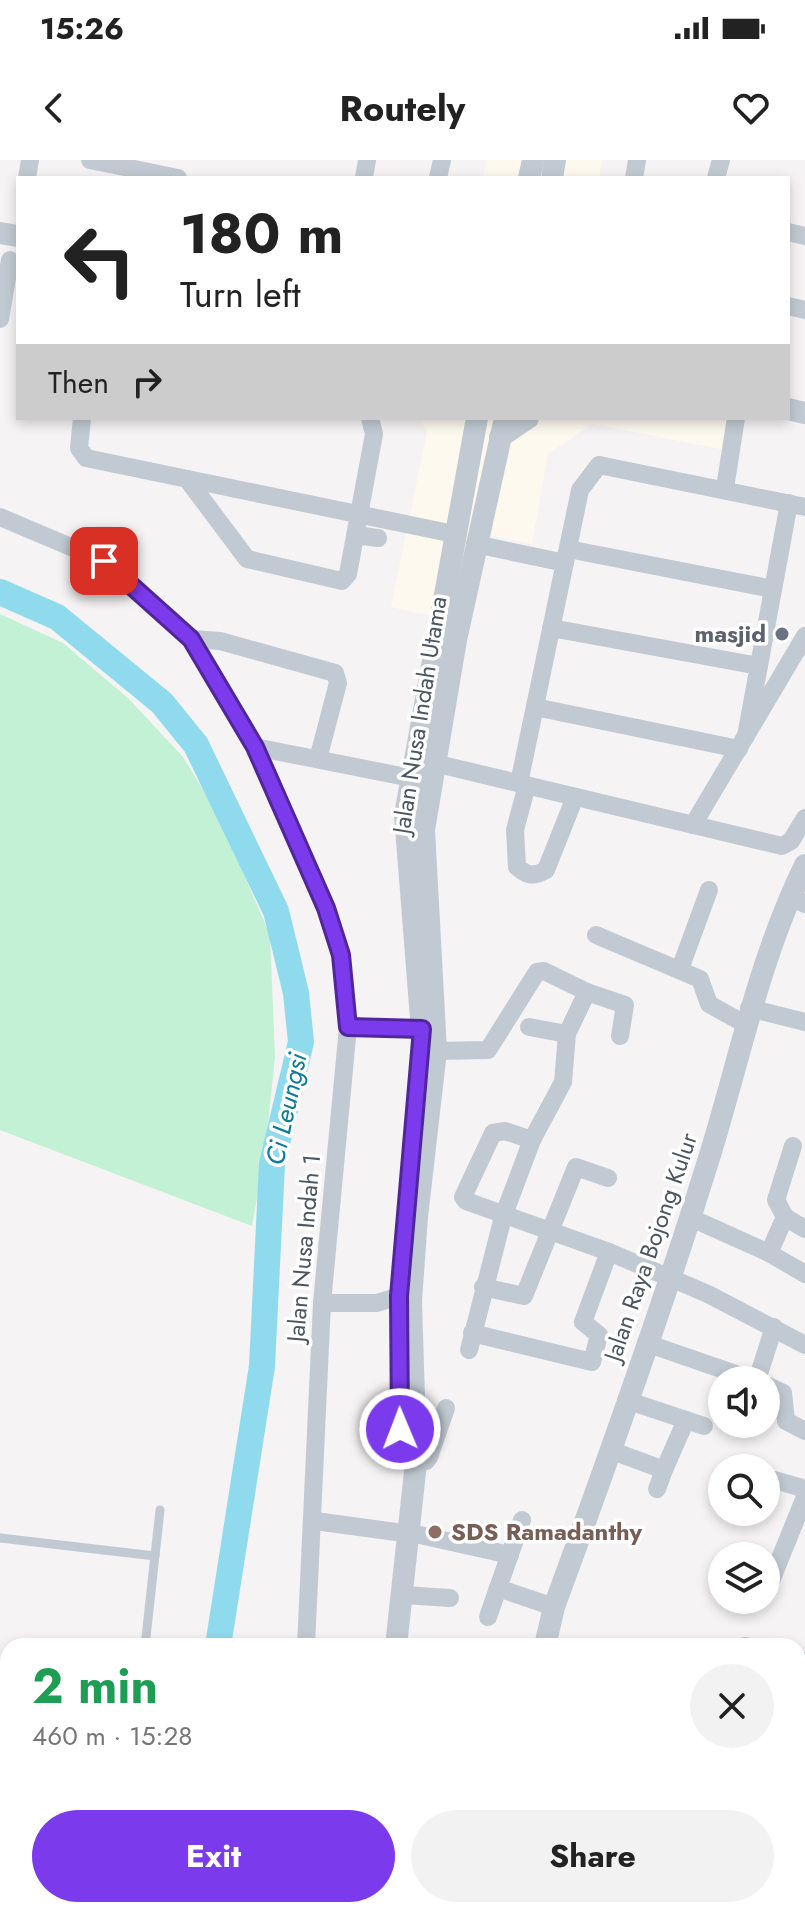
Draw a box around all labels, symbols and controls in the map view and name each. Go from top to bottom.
text: 15:26 [40,7,124,50]
text: Routely [340,82,465,134]
icon: back [32,86,76,130]
icon: heart [729,86,773,130]
text: 180 m [180,193,343,274]
icon: left [48,208,152,312]
text: Turn left [180,268,301,320]
icon: right [125,360,169,404]
text: Then [48,361,109,404]
pin [70,527,138,595]
icon: arrive [82,539,126,583]
street label: Jalan Nusa Indah Utama [383,594,456,839]
place label: masjid [694,616,766,651]
marker: masjid [773,625,791,643]
water label: Ci Leungsi [256,1049,316,1169]
street label: Jalan Raya Bojong Kulur [594,1127,706,1368]
street label: Jalan Nusa Indah 1 [278,1153,329,1346]
map controls [708,1366,780,1614]
button: sound [708,1366,780,1438]
position arrow [358,1387,442,1471]
button: search [708,1454,780,1526]
place label: SDS Ramadanthy [451,1514,643,1549]
marker: SDS Ramadanthy [426,1523,444,1541]
button: layers [708,1542,780,1614]
text: 2 min [32,1652,158,1721]
button: close [690,1664,774,1748]
text: 460 m · 15:28 [32,1717,192,1755]
button: Exit [32,1810,395,1902]
button: Share [411,1810,774,1902]

